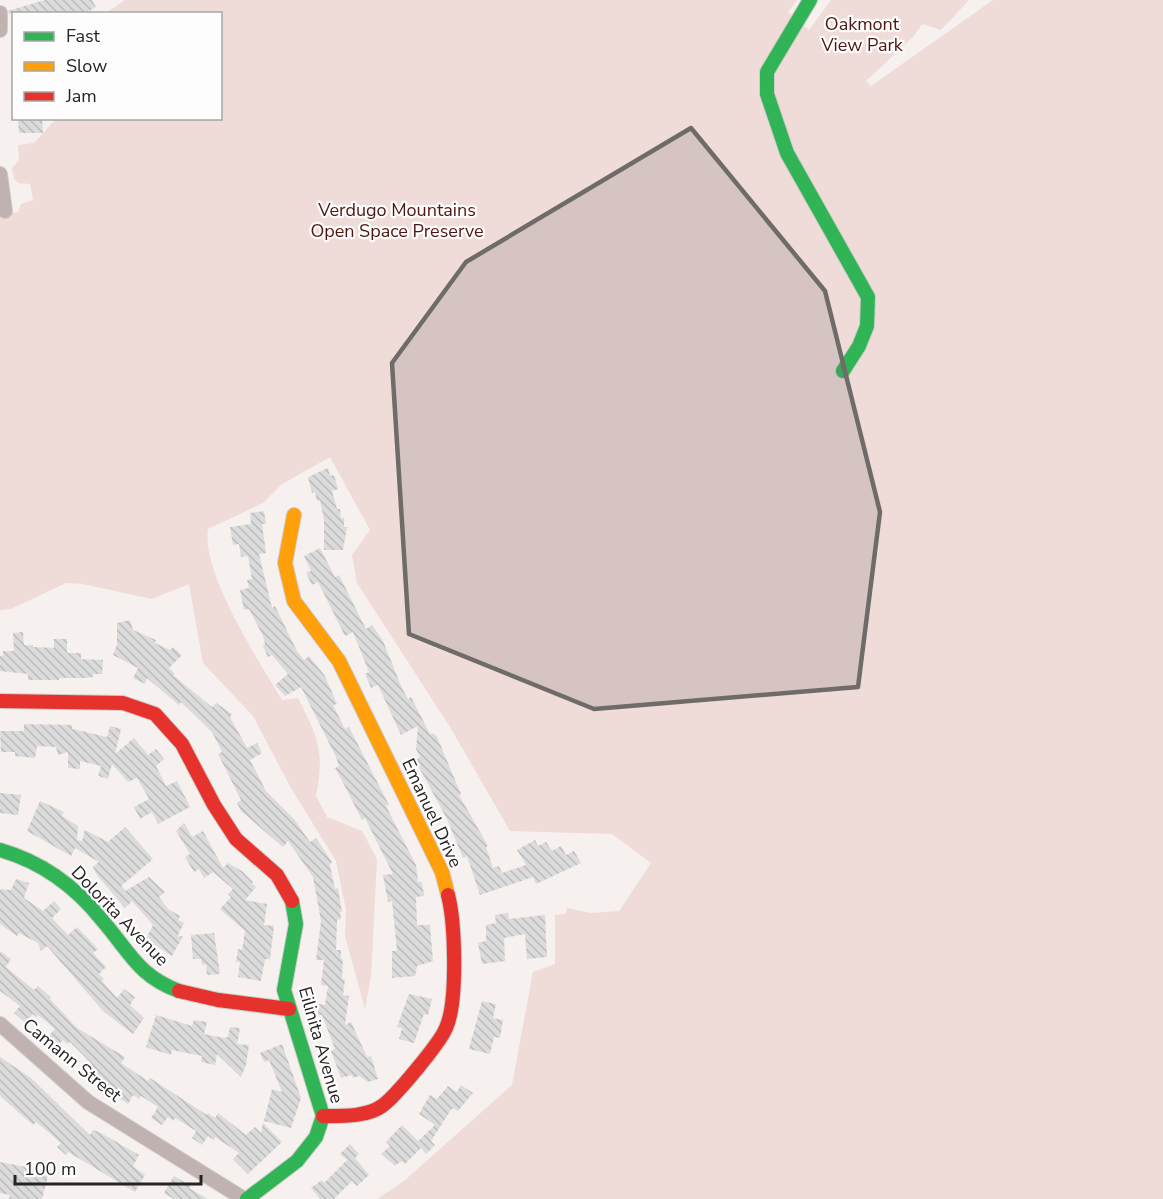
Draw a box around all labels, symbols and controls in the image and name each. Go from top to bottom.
legend [12,12,222,120]
park label: Oakmont View Park [820,12,904,57]
text: Fast [66,24,101,48]
text: Slow [66,54,107,78]
text: Jam [65,84,97,108]
park label: Verdugo Mountains Open Space Preserve [310,198,484,243]
street label: Emanuel Drive [396,754,468,872]
street label: Dolorita Avenue [66,861,174,971]
street label: Eilinita Avenue [293,984,349,1106]
street label: Camann Street [18,1013,127,1108]
scale bar [15,1148,201,1186]
text: 100 m [24,1157,76,1181]

